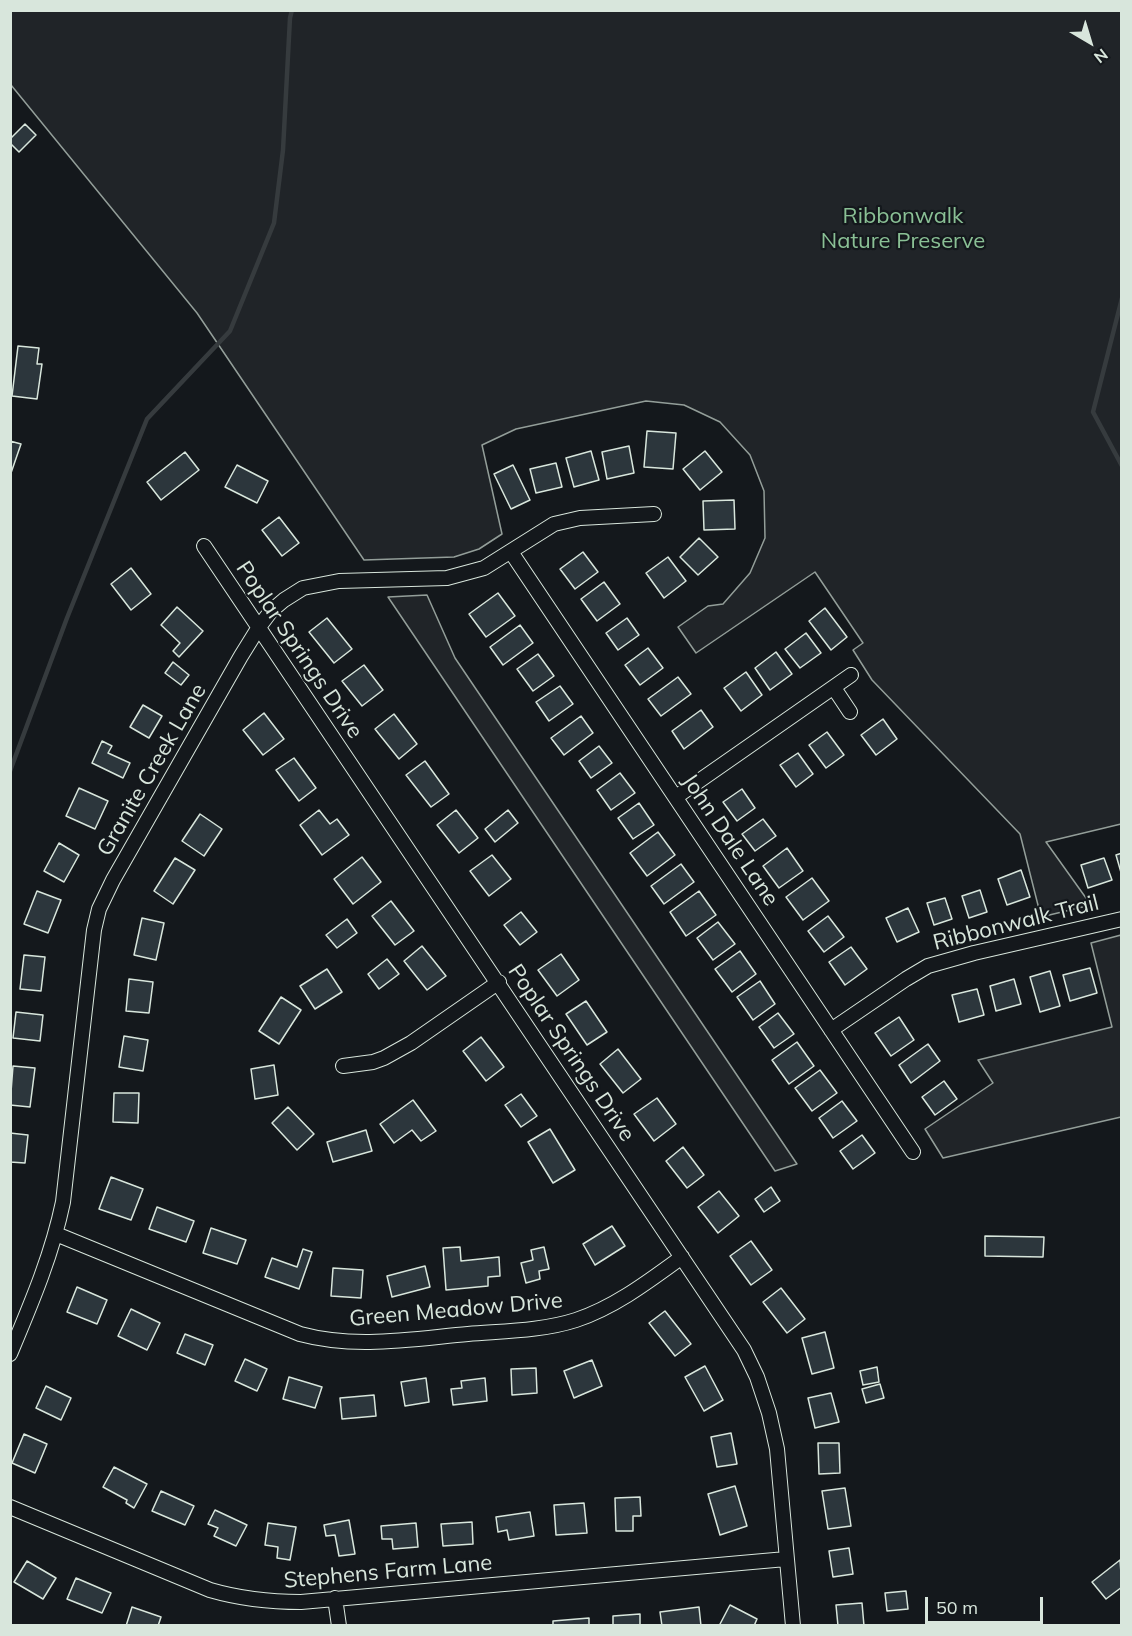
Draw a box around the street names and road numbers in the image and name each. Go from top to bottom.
street label: Poplar Springs Drive [230,556,368,744]
street label: Granite Creek Lane [92,679,212,861]
street label: John Dale Lane [676,769,784,911]
street label: Ribbonwalk Trail [930,890,1102,956]
street label: Poplar Springs Drive [502,959,640,1147]
street label: Green Meadow Drive [348,1288,564,1332]
street label: Stephens Farm Lane [283,1550,493,1594]

